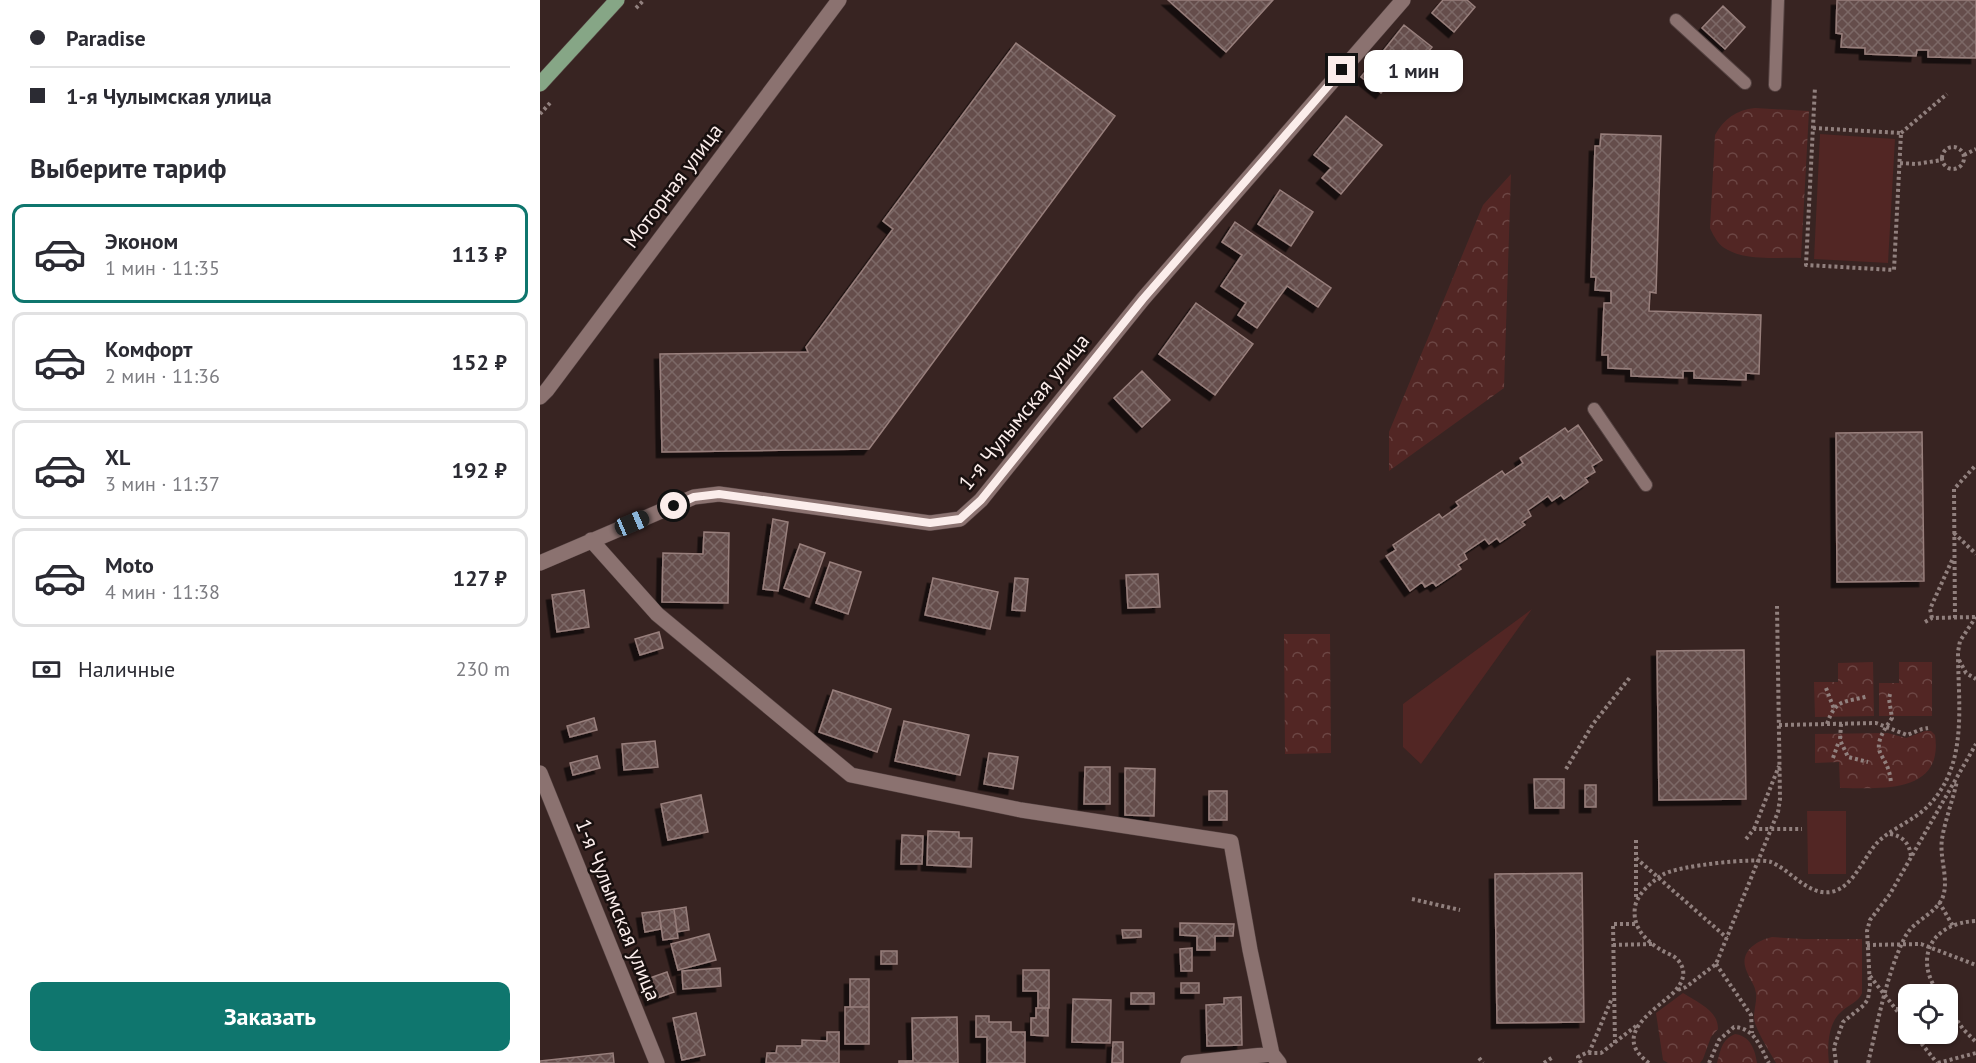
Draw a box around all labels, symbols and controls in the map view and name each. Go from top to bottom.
text: Paradise [66,24,146,52]
callout: 1 мин [1363,49,1462,91]
route end [1328,56,1355,83]
text: 1 мин [1388,58,1439,84]
text: 1-я Чулымская улица [66,82,272,110]
street label: Моторная улица [617,118,728,253]
text: Выберите тариф [30,151,226,185]
icon: car [33,227,87,281]
text: Эконом [105,227,178,255]
text: 113 ₽ [452,240,507,268]
text: 1 мин · 11:35 [105,255,220,281]
street label: 1-я Чулымская улица [952,328,1095,495]
icon: car [33,335,87,389]
text: Комфорт [105,335,193,363]
text: 152 ₽ [452,348,507,376]
text: 2 мин · 11:36 [105,363,220,389]
icon: car [33,443,87,497]
text: XL [105,443,130,471]
text: 192 ₽ [452,456,507,484]
text: 3 мин · 11:37 [105,471,220,497]
route start [660,492,687,519]
car [612,508,652,538]
icon: car [33,551,87,605]
text: Moto [105,551,154,579]
text: 127 ₽ [453,564,507,592]
text: 4 мин · 11:38 [105,579,220,605]
icon: cash [30,653,63,686]
text: Наличные [78,655,175,683]
text: 230 m [456,656,510,682]
street label: 1-я Чулымская улица [570,815,667,1005]
button: Заказать [30,982,510,1051]
map controls [1898,984,1958,1044]
button: locate [1898,984,1958,1044]

